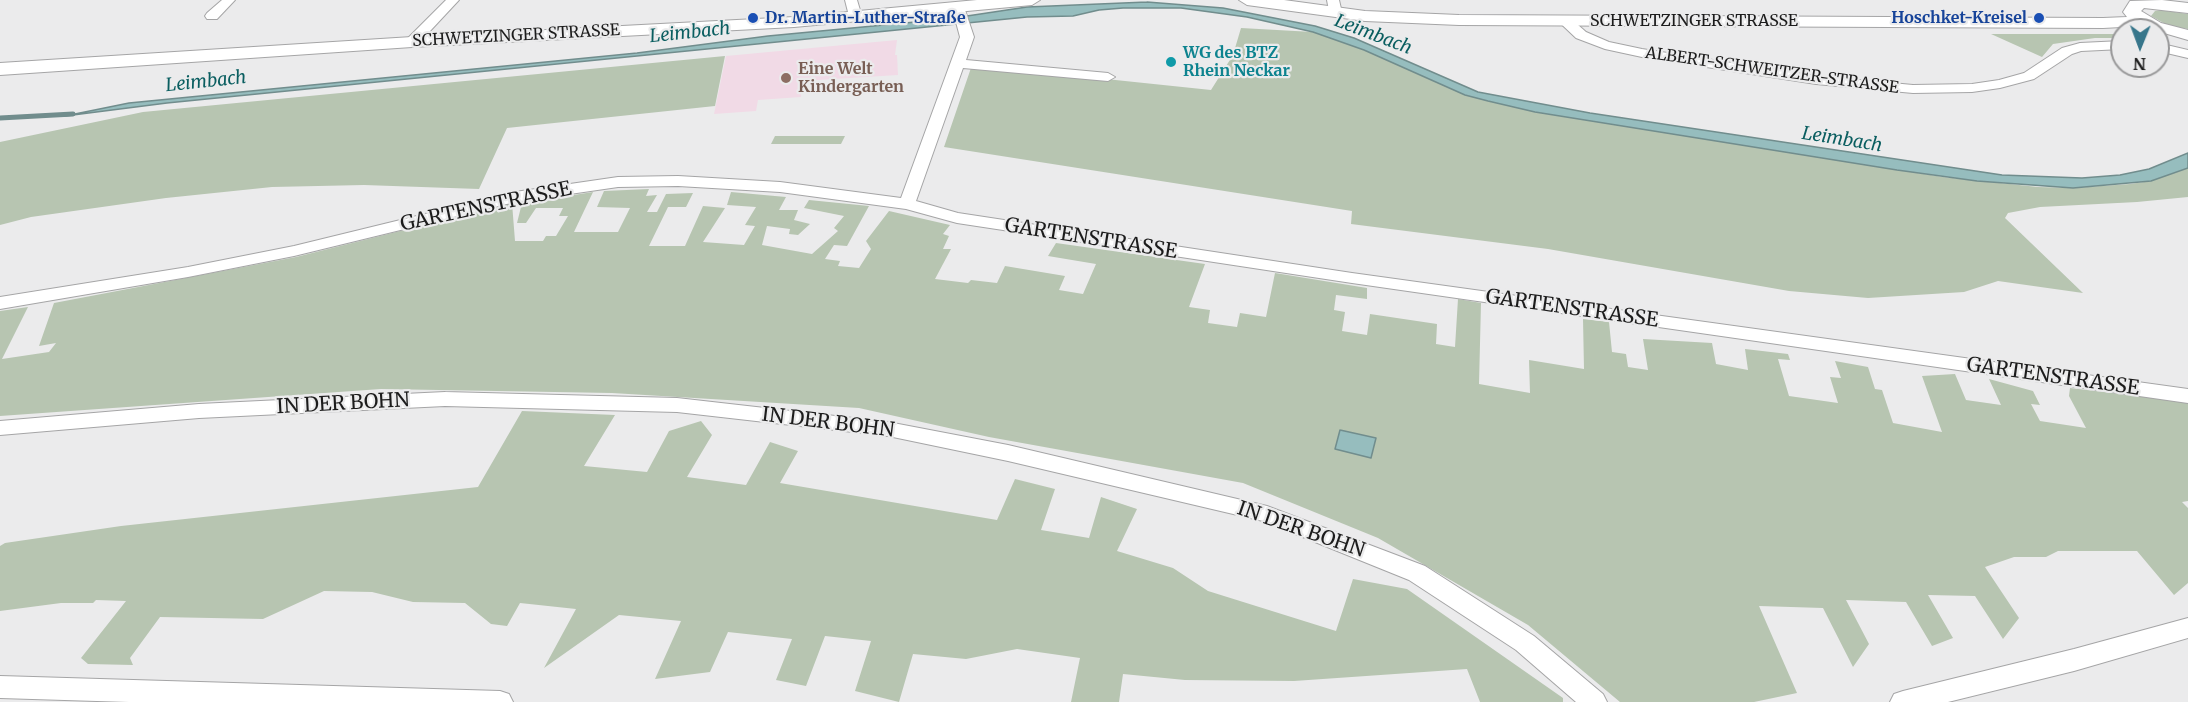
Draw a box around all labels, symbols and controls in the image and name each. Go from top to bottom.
place label: Dr. Martin-Luther-Straße [765,8,966,28]
place label: Hoschket-Kreisel [1891,8,2027,28]
water label: Leimbach [1331,10,1415,60]
marker: Dr. Martin-Luther-Straße [746,11,760,25]
street label: SCHWETZINGER STRASSE [1590,11,1798,31]
marker: Hoschket-Kreisel [2032,11,2046,25]
water label: Leimbach [649,18,731,48]
north arrow [2110,18,2170,78]
street label: SCHWETZINGER STRASSE [412,21,620,51]
place label: WG des BTZ Rhein Neckar [1183,43,1290,81]
street label: ALBERT-SCHWEITZER-STRASSE [1644,44,1900,98]
text: N [2133,54,2146,74]
marker: WG des BTZ Rhein Neckar [1164,55,1178,69]
place label: Eine Welt Kindergarten [798,59,904,97]
water label: Leimbach [165,67,247,97]
marker: Eine Welt Kindergarten [779,71,793,85]
water label: Leimbach [1800,123,1884,157]
street label: GARTENSTRASSE [398,177,574,237]
street label: GARTENSTRASSE [1003,214,1179,264]
street label: GARTENSTRASSE [1484,285,1660,333]
street label: GARTENSTRASSE [1965,353,2141,401]
street label: IN DER BOHN [276,389,410,419]
street label: IN DER BOHN [760,403,896,443]
street label: IN DER BOHN [1234,497,1368,563]

